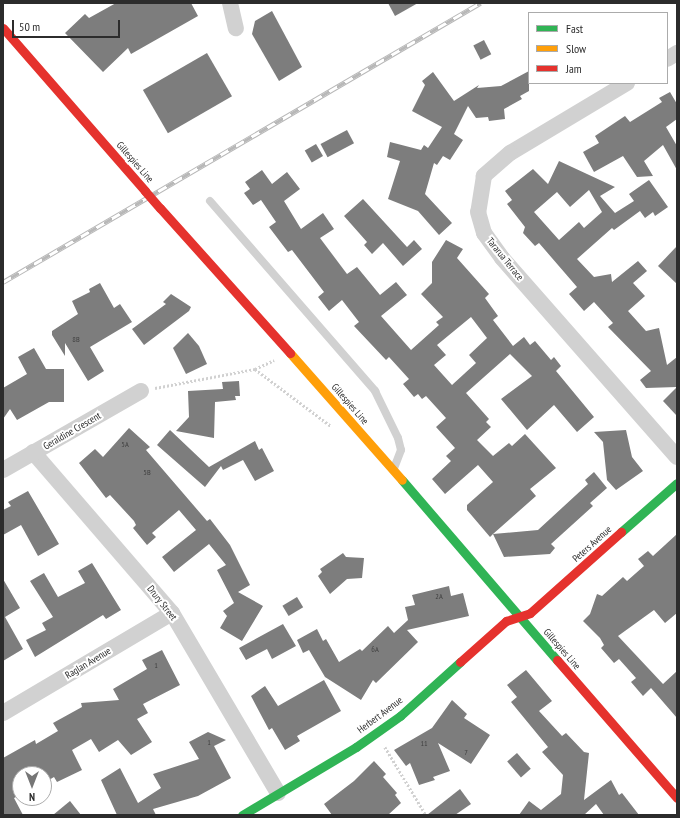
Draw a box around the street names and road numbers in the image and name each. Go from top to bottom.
street label: Gillespies Line [114,139,156,185]
street label: Tararua Terrace [484,235,526,283]
street label: Gillespies Line [329,381,371,427]
street label: Geraldine Crescent [41,410,103,452]
street label: Peters Avenue [570,523,614,565]
street label: Drury Street [144,583,180,623]
street label: Gillespies Line [541,626,583,672]
street label: Raglan Avenue [63,645,113,681]
street label: Herbert Avenue [355,694,405,736]

